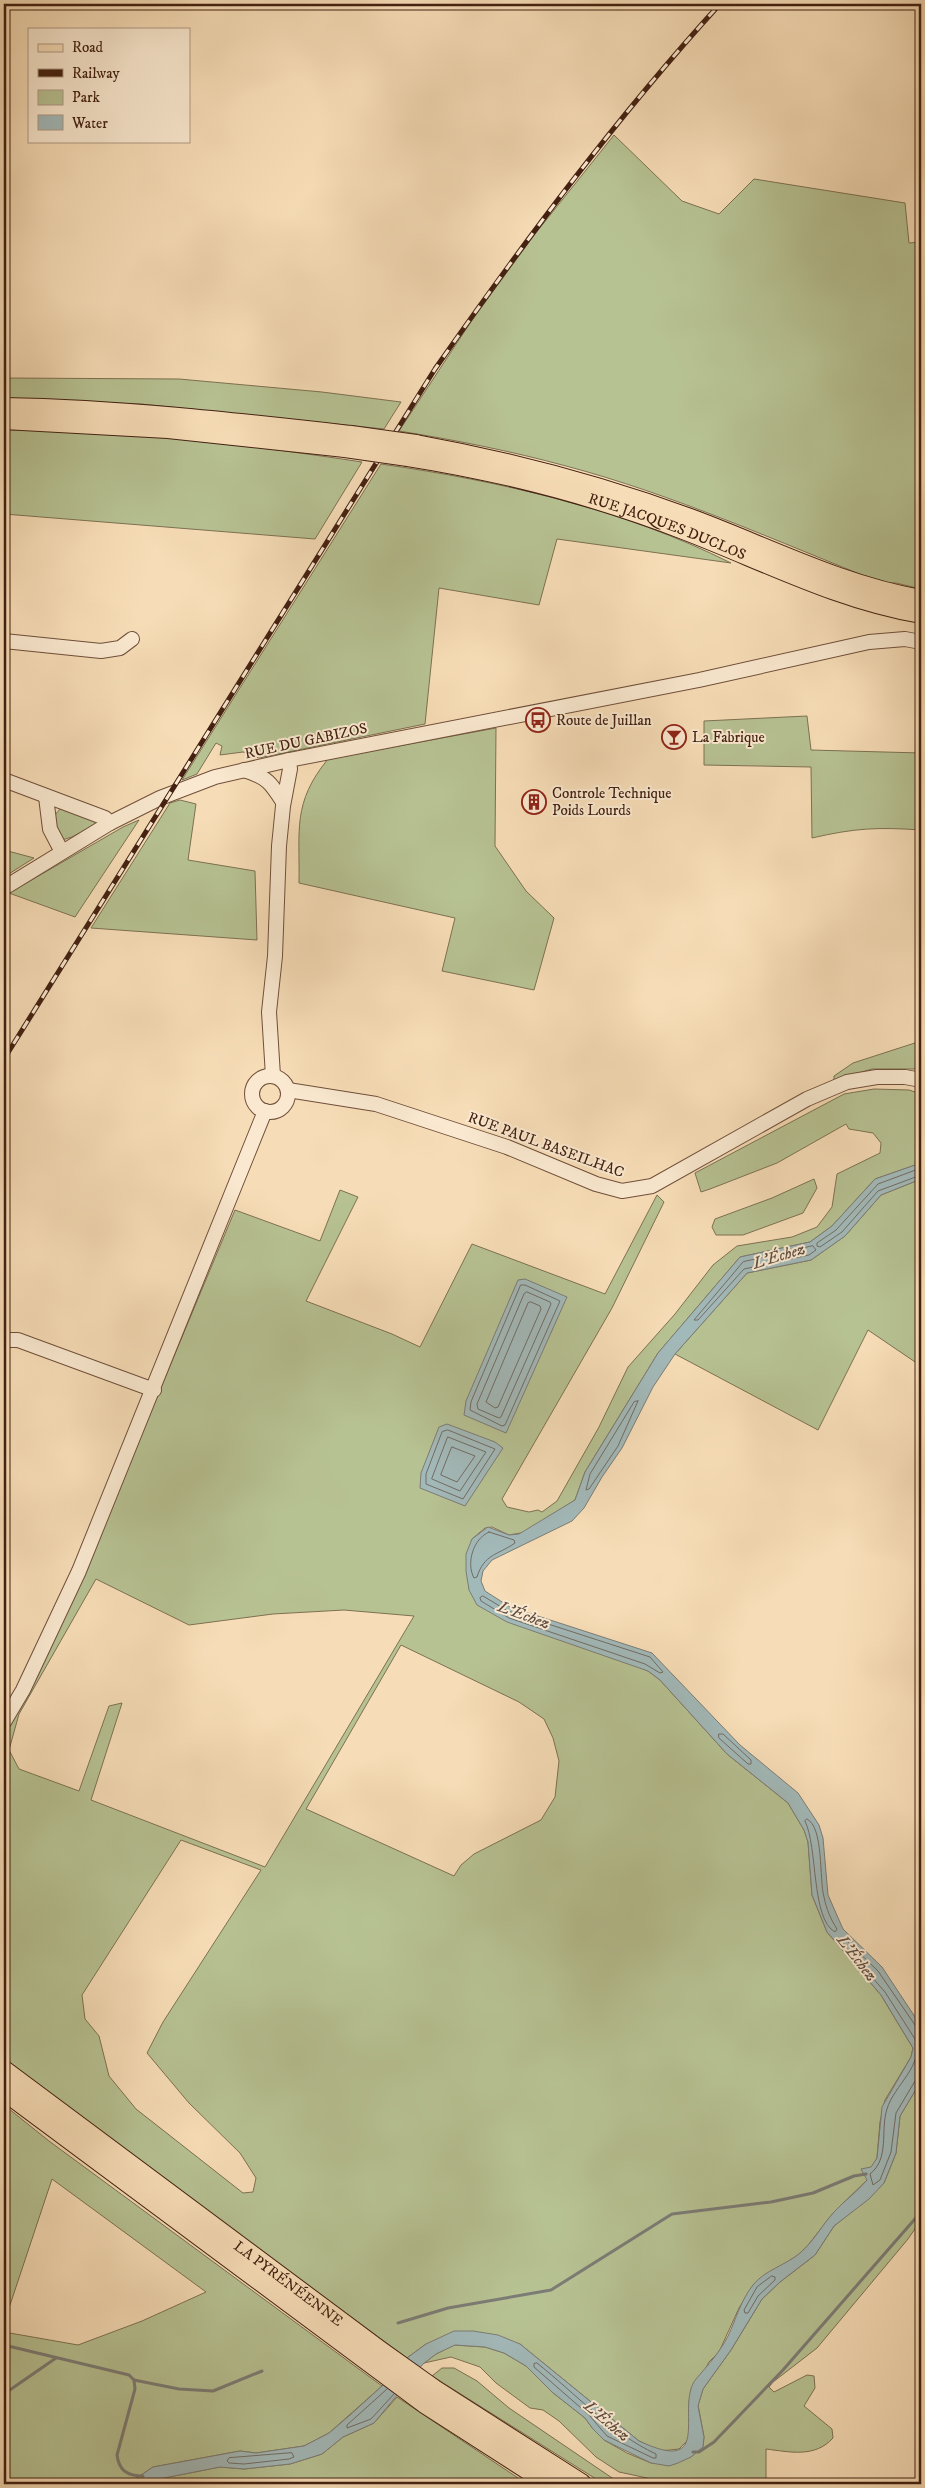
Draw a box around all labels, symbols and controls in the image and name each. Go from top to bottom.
legend [28,28,190,142]
text: Road [72,38,104,57]
text: Railway [72,64,120,83]
text: Park [72,88,101,107]
text: Water [71,114,108,133]
street label: RUE JACQUES DUCLOS [586,489,749,564]
bus stop icon: Route de Juillan [525,707,551,733]
place label: Route de Juillan [556,711,652,730]
street label: RUE DU GABIZOS [243,719,369,763]
bar icon: La Fabrique [661,724,687,750]
place label: La Fabrique [692,728,765,747]
place label: Controle Technique Poids Lourds [552,784,672,820]
building icon: Controle Technique Poids Lourds [521,789,547,815]
street label: RUE PAUL BASEILHAC [465,1108,627,1182]
water label: L'Échez [749,1239,808,1274]
water label: L'Échez [494,1596,553,1634]
water label: L'Échez [832,1930,881,1985]
street label: LA PYRÉNÉENNE [230,2236,347,2330]
water label: L'Échez [579,2395,634,2446]

